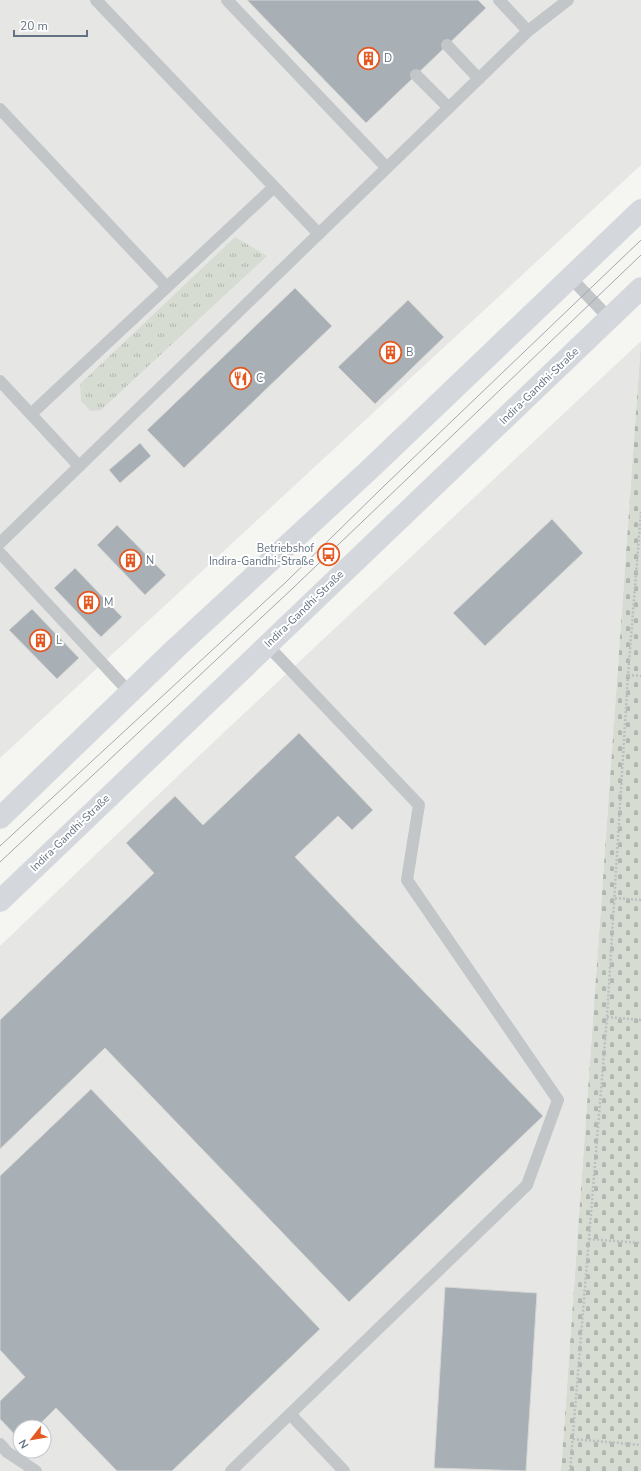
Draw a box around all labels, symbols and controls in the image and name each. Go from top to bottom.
scale bar [14,12,87,38]
text: 20 m [20,18,48,34]
building icon: D [355,45,381,71]
place label: D [384,51,392,66]
building icon: B [378,339,404,365]
street label: Indira-Gandhi-Straße [496,344,582,428]
place label: B [406,345,413,360]
restaurant icon: C [227,365,253,391]
place label: C [256,371,263,386]
place label: Betriebshof Indira-Gandhi-Straße [209,541,314,569]
bus stop icon: Betriebshof Indira-Gandhi-Straße [316,541,342,567]
building icon: N [118,547,144,573]
place label: N [146,553,154,568]
street label: Indira-Gandhi-Straße [261,567,347,651]
building icon: M [75,589,101,615]
place label: M [104,595,113,610]
building icon: L [28,627,54,653]
place label: L [56,633,62,648]
street label: Indira-Gandhi-Straße [27,791,113,875]
north arrow [12,1419,52,1459]
text: N [15,1437,32,1451]

